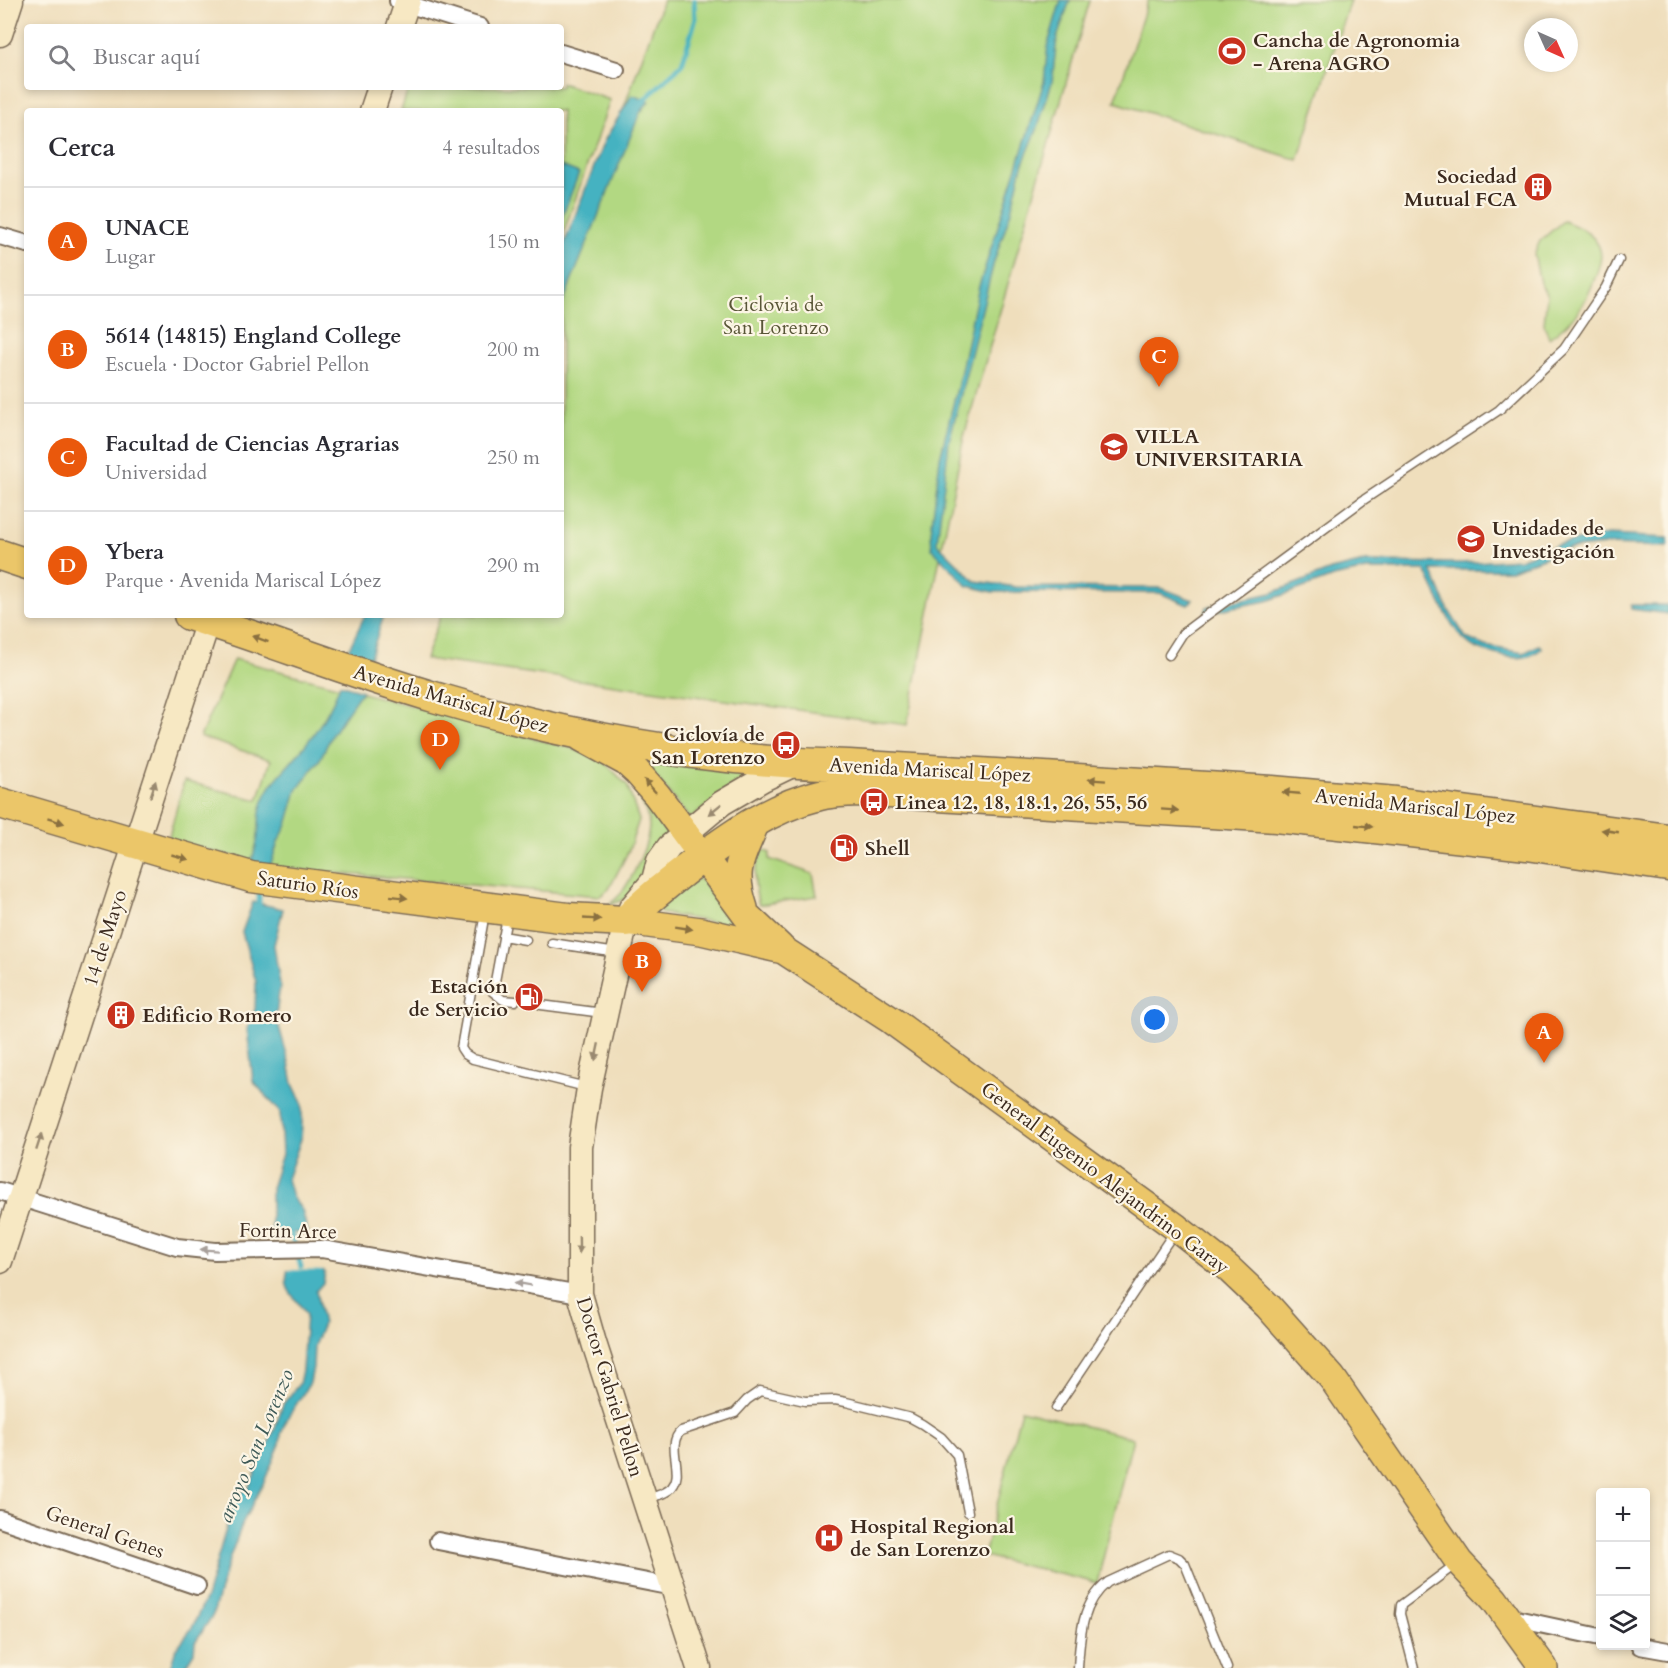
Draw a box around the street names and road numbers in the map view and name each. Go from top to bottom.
street label: Avenida Mariscal López [350,658,552,740]
street label: Avenida Mariscal López [828,751,1032,789]
street label: Avenida Mariscal López [1313,782,1517,830]
street label: Saturio Ríos [256,865,360,905]
street label: 14 de Mayo [77,886,133,990]
street label: General Eugenio Alejandrino Garay [975,1076,1235,1281]
street label: Fortin Arce [239,1217,337,1245]
street label: Doctor Gabriel Pellon [570,1294,650,1481]
street label: General Genes [42,1499,168,1565]

